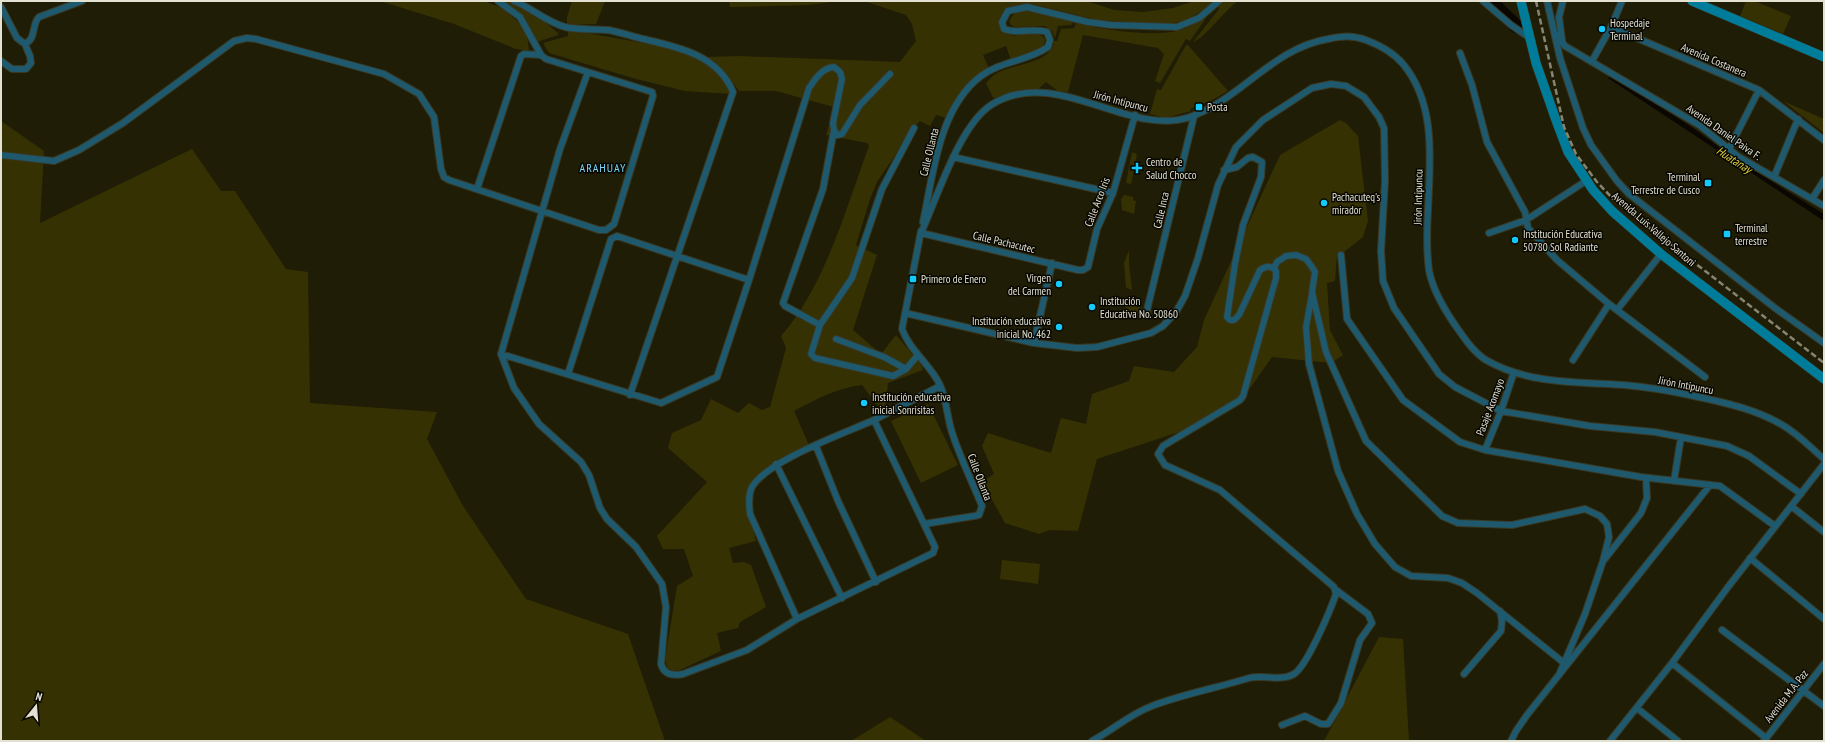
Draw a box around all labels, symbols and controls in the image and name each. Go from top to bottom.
place label: Hospedaje Terminal [1610,16,1650,43]
marker: Hospedaje Terminal [1597,24,1607,34]
street label: Avenida Costanera [1679,40,1749,80]
street label: Jirón Intipuncu [1091,87,1150,115]
place label: Posta [1207,100,1228,114]
street label: Avenida Daniel Paiva F. [1684,101,1764,163]
marker: Posta [1194,102,1204,112]
street label: Calle Ollanta [916,126,942,178]
water label: Huatanay [1714,143,1756,177]
place label: Centro de Salud Chocco [1146,155,1197,182]
district label: ARAHUAY [580,160,626,175]
marker: Centro de Salud Chocco [1131,162,1143,174]
street label: Jirón Intipuncu [1410,169,1425,226]
place label: Terminal Terrestre de Cusco [1631,170,1700,197]
street label: Calle Arco Iris [1081,175,1113,229]
marker: Terminal Terrestre de Cusco [1703,178,1713,188]
street label: Avenida Luis Vallejo Santoni [1609,189,1699,269]
street label: Calle Inca [1150,190,1172,230]
place label: Pachacuteq's mirador [1332,190,1380,217]
marker: Pachacuteq's mirador [1319,198,1329,208]
place label: Terminal terrestre [1735,221,1768,248]
place label: Institución Educativa 50780 Sol Radiante [1523,227,1602,254]
street label: Calle Pachacutec [971,228,1037,256]
marker: Terminal terrestre [1722,229,1732,239]
marker: Institución Educativa 50780 Sol Radiante [1510,235,1520,245]
place label: Virgen del Carmen [1008,271,1051,298]
place label: Primero de Enero [921,272,987,286]
marker: Primero de Enero [908,274,918,284]
marker: Virgen del Carmen [1054,279,1064,289]
place label: Institución Educativa No. 50860 [1100,294,1178,321]
marker: Institución Educativa No. 50860 [1087,302,1097,312]
place label: Institución educativa inicial No. 462 [972,314,1051,341]
marker: Institución educativa inicial No. 462 [1054,322,1064,332]
street label: Jirón Intipuncu [1656,373,1715,397]
street label: Pasaje Acomayo [1473,376,1507,438]
place label: Institución educativa inicial Sonrisitas [872,390,951,417]
marker: Institución educativa inicial Sonrisitas [859,398,869,408]
street label: Calle Ollanta [965,452,995,502]
street label: Avenida M.A. Paz [1761,667,1811,725]
north arrow [16,686,56,726]
text: N [34,689,44,704]

